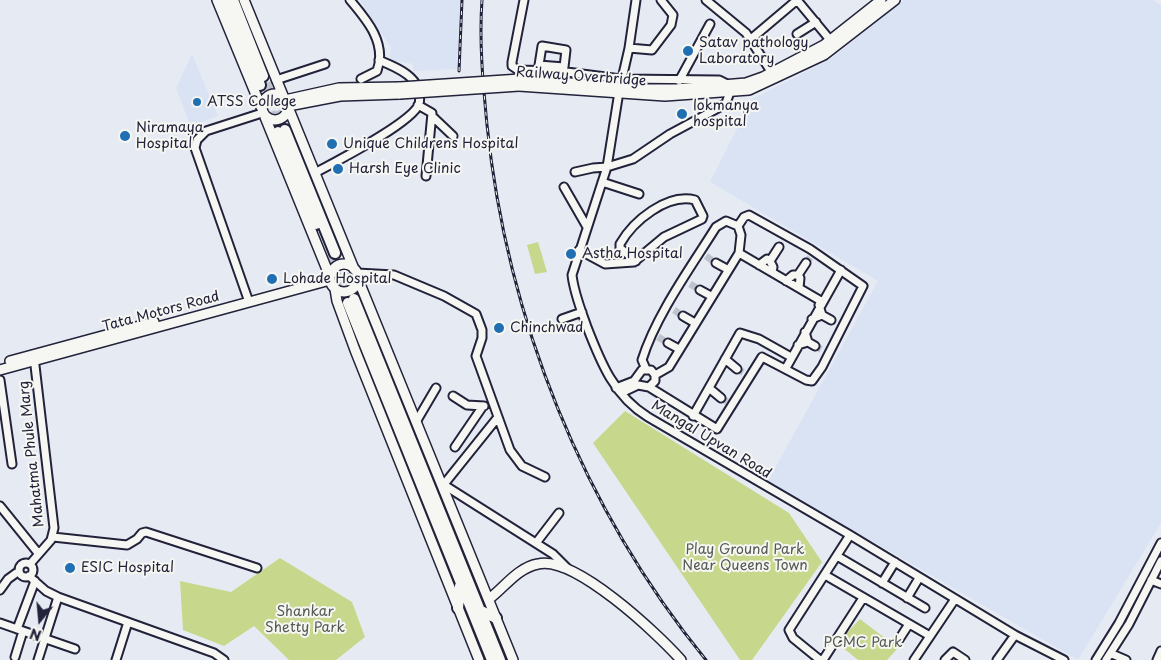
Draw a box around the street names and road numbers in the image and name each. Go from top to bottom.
street label: Railway Overbridge [515,64,647,90]
street label: Tata Motors Road [101,288,221,336]
street label: Mahatma Phule Marg [16,380,48,528]
street label: Mangal Upvan Road [648,397,774,483]

